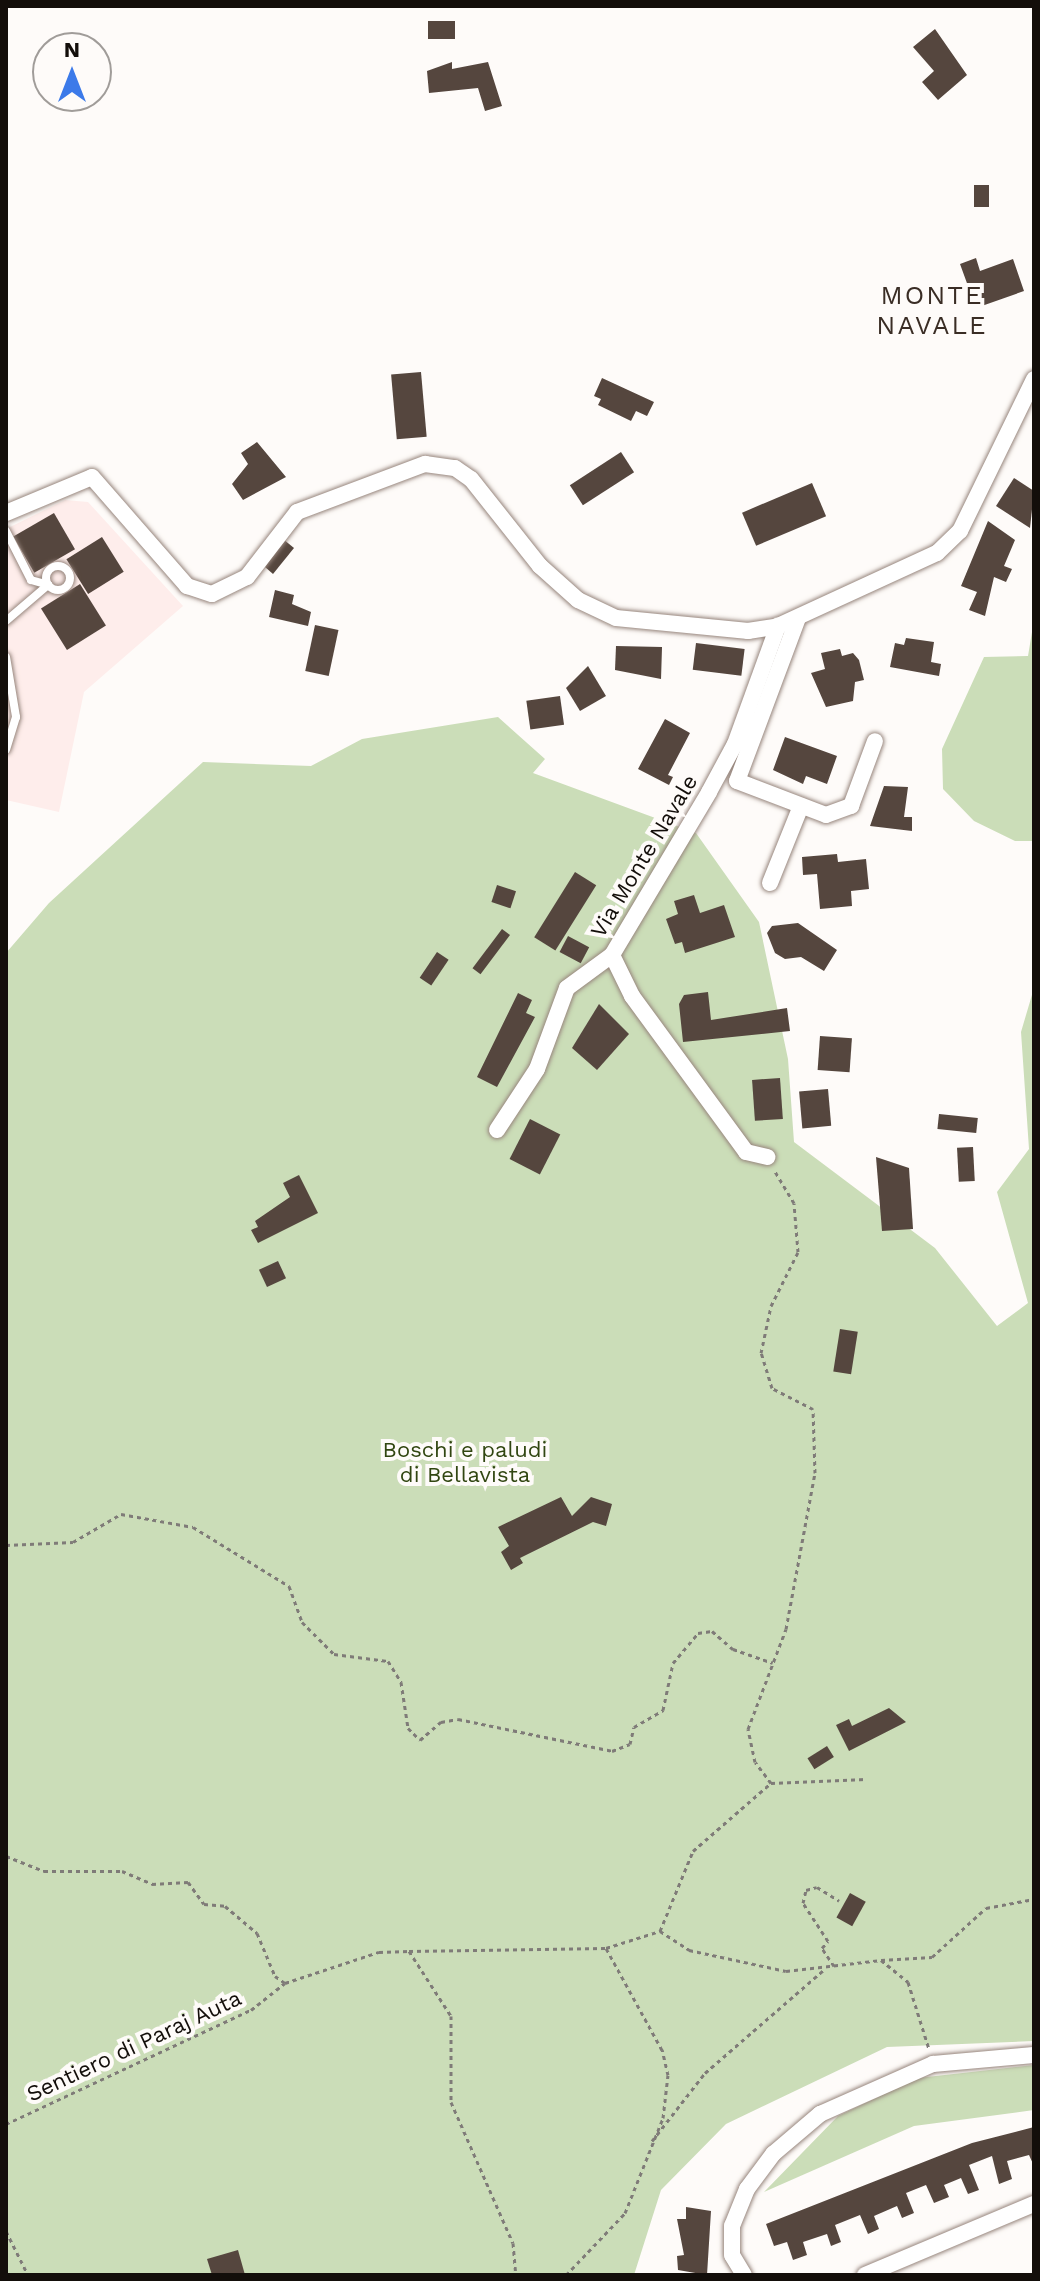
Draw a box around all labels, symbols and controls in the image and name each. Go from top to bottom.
north arrow [32,32,112,112]
text: N [64,37,80,62]
district label: MONTE NAVALE [876,280,988,342]
street label: Via Monte Navale [585,770,703,942]
park label: Boschi e paludi di Bellavista [383,1436,547,1488]
street label: Sentiero di Paraj Auta [22,1985,246,2107]

